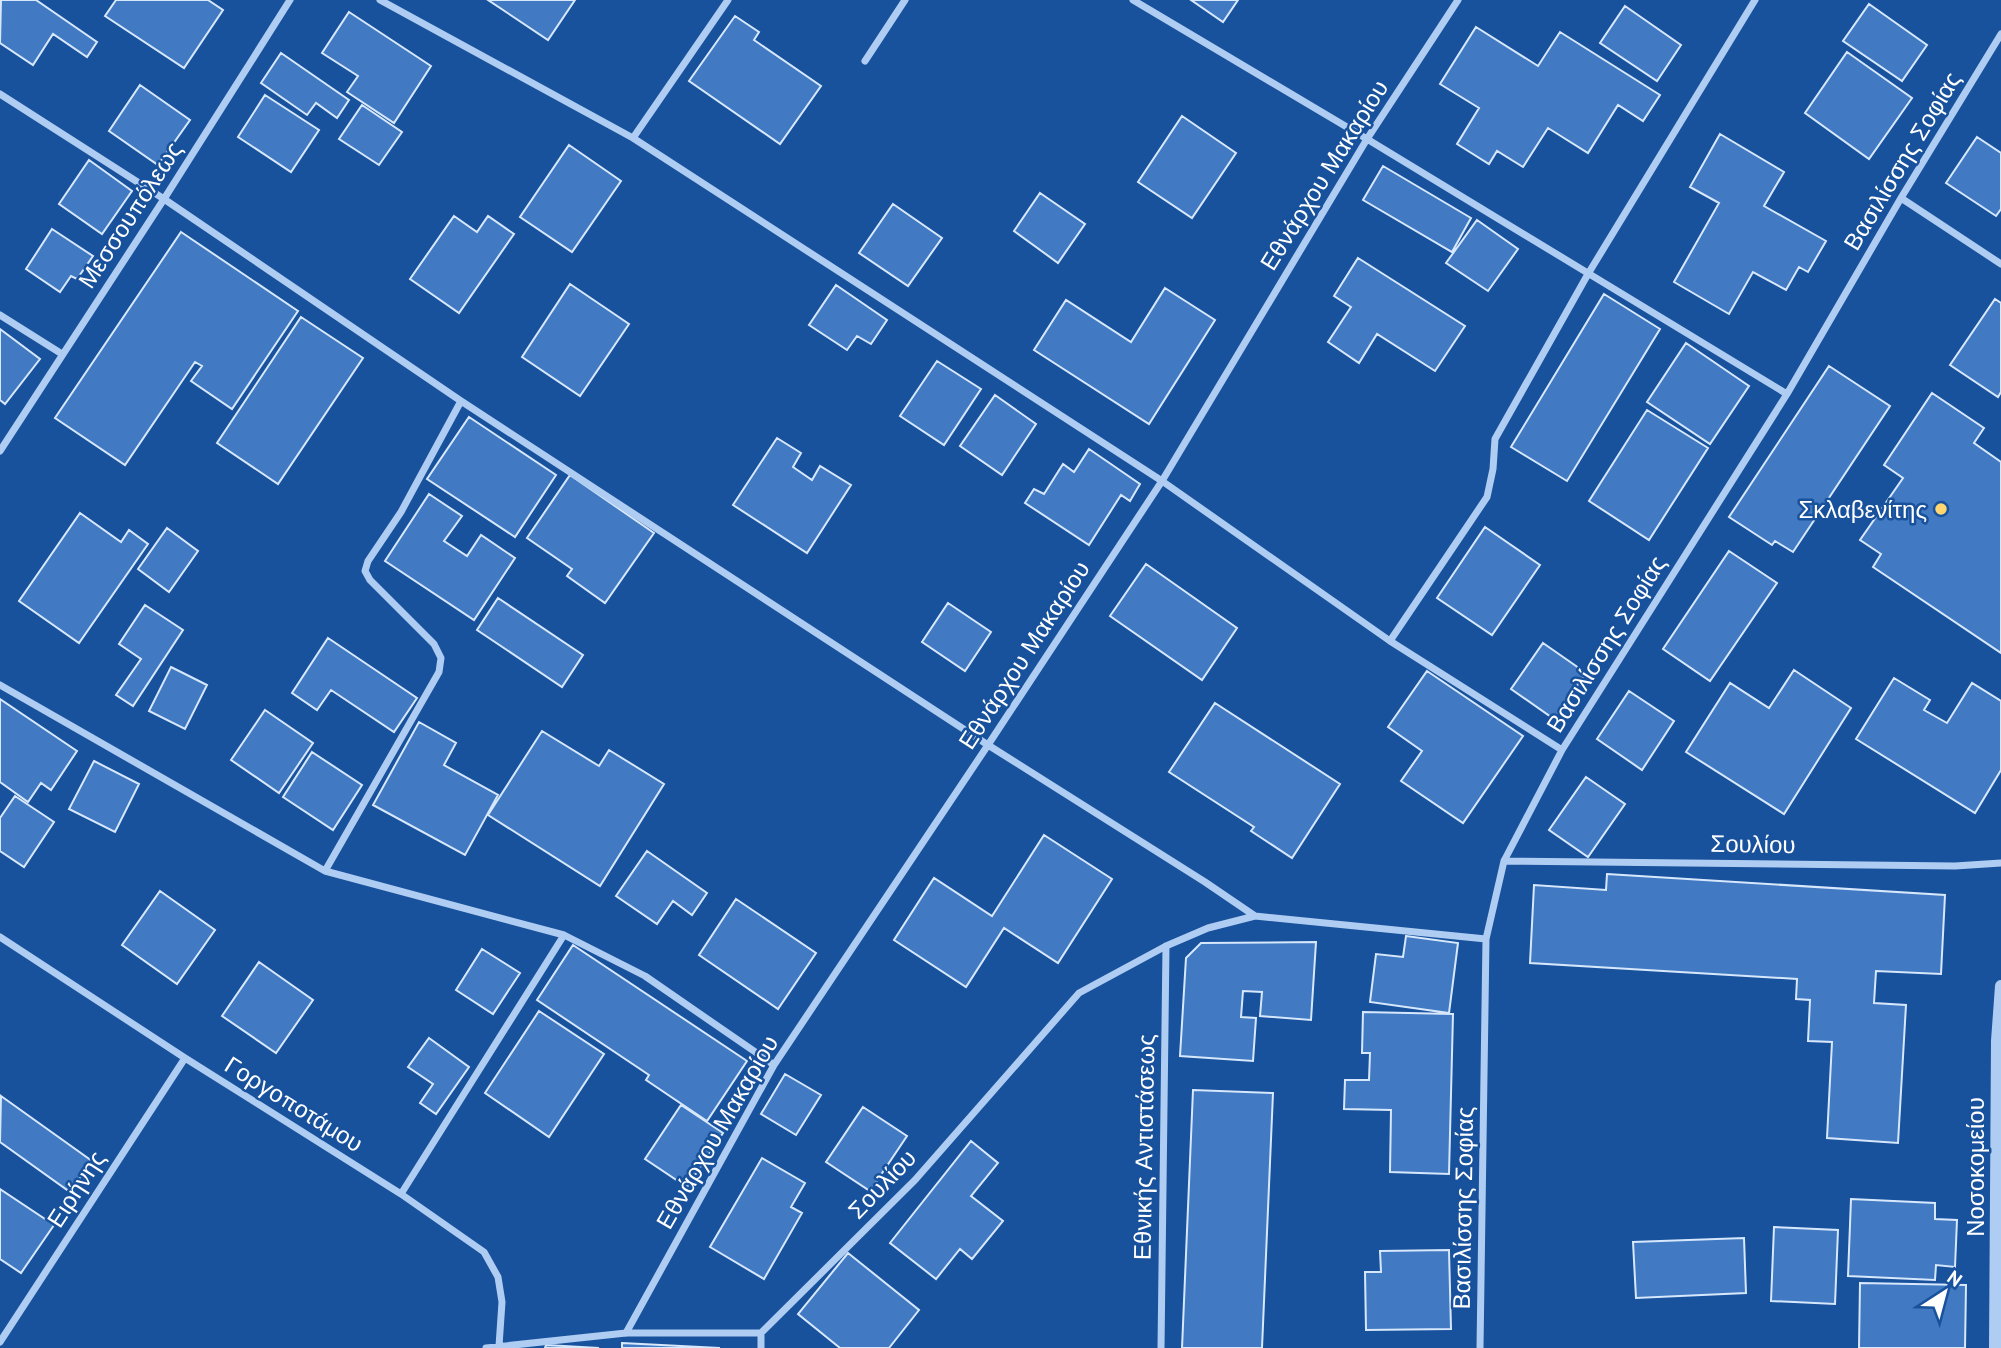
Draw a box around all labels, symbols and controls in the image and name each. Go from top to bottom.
street label: Βασιλίσσης Σοφίας [1836,66,1968,256]
street label: Εθνάρχου Μακαρίου [1253,74,1395,276]
street label: Μεσσουπόλεως [71,136,189,294]
place label: Σκλαβενίτης [1798,494,1927,525]
marker: Σκλαβενίτης [1933,501,1949,517]
street label: Βασιλίσσης Σοφίας [1539,550,1673,738]
street label: Εθνάρχου Μακαρίου [951,555,1097,755]
street label: Σουλίου [1710,828,1796,860]
street label: Εθνάρχου Μακαρίου [649,1030,785,1234]
street label: Εθνικής Αντιστάσεως [1127,1034,1161,1260]
street label: Γοργοποτάμου [219,1049,369,1159]
street label: Νοσοκομείου [1960,1097,1991,1237]
street label: Βασιλίσσης Σοφίας [1446,1106,1480,1310]
street label: Σουλίου [841,1143,923,1225]
street label: Ειρήνης [40,1145,112,1233]
north arrow [1910,1257,1980,1327]
text: N [1943,1265,1967,1292]

